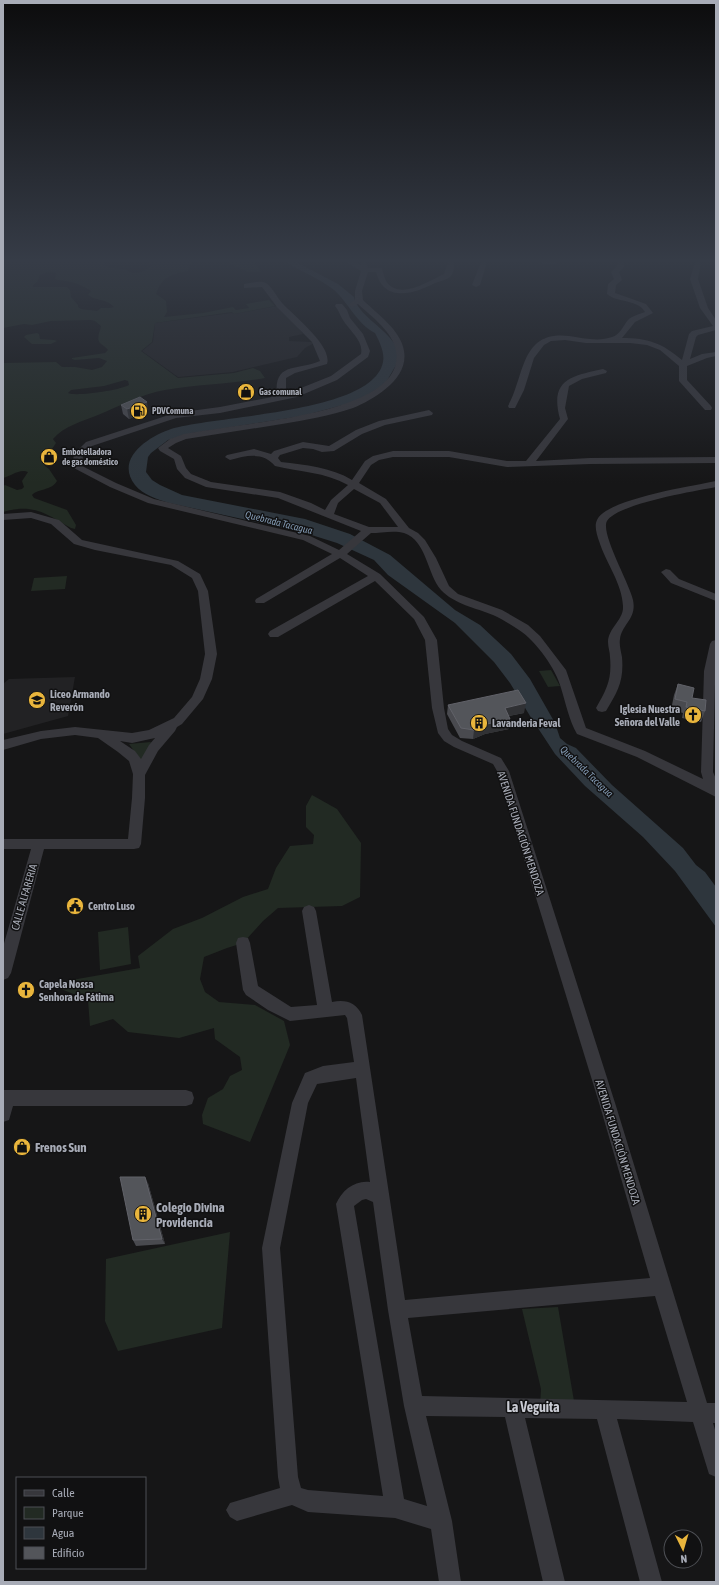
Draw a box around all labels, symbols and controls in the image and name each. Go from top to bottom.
shop icon: Gas comunal [236,382,256,402]
place label: Gas comunal [259,387,302,397]
fuel station icon: PDVComuna [129,401,149,421]
place label: PDVComuna [152,406,193,416]
shop icon: Embotelladora de gas doméstico [39,447,59,467]
place label: Embotelladora de gas doméstico [62,447,118,467]
water label: Quebrada Tacagua [244,509,314,536]
place label: Liceo Armando Reverón [50,688,110,713]
school or university icon: Liceo Armando Reverón [27,690,47,710]
place label: Iglesia Nuestra Señora del Valle [615,703,680,728]
church icon: Iglesia Nuestra Señora del Valle [683,705,703,725]
building icon: Lavanderia Feval [469,713,489,733]
place label: Lavanderia Feval [492,717,561,729]
water label: Quebrada Tacagua [558,743,616,800]
street label: AVENIDA FUNDACIÓN MENDOZA [495,769,547,897]
street label: CALLE ALFARERIA [9,862,39,931]
public building icon: Centro Luso [65,896,85,916]
place label: Centro Luso [88,900,135,912]
place label: Capela Nossa Senhora de Fátima [39,978,114,1003]
church icon: Capela Nossa Senhora de Fátima [16,980,36,1000]
street label: AVENIDA FUNDACIÓN MENDOZA [593,1078,643,1206]
shop icon: Frenos Sun [12,1137,32,1157]
place label: Frenos Sun [35,1140,87,1155]
place label: Colegio Divina Providencia [156,1200,225,1230]
building icon: Colegio Divina Providencia [133,1204,153,1224]
district label: La Veguita [506,1399,560,1415]
legend [16,1477,146,1569]
text: Calle [52,1486,75,1500]
text: Parque [52,1506,84,1520]
text: Agua [52,1526,74,1540]
north arrow [663,1529,703,1569]
text: Edificio [52,1546,85,1560]
text: N [680,1553,688,1565]

